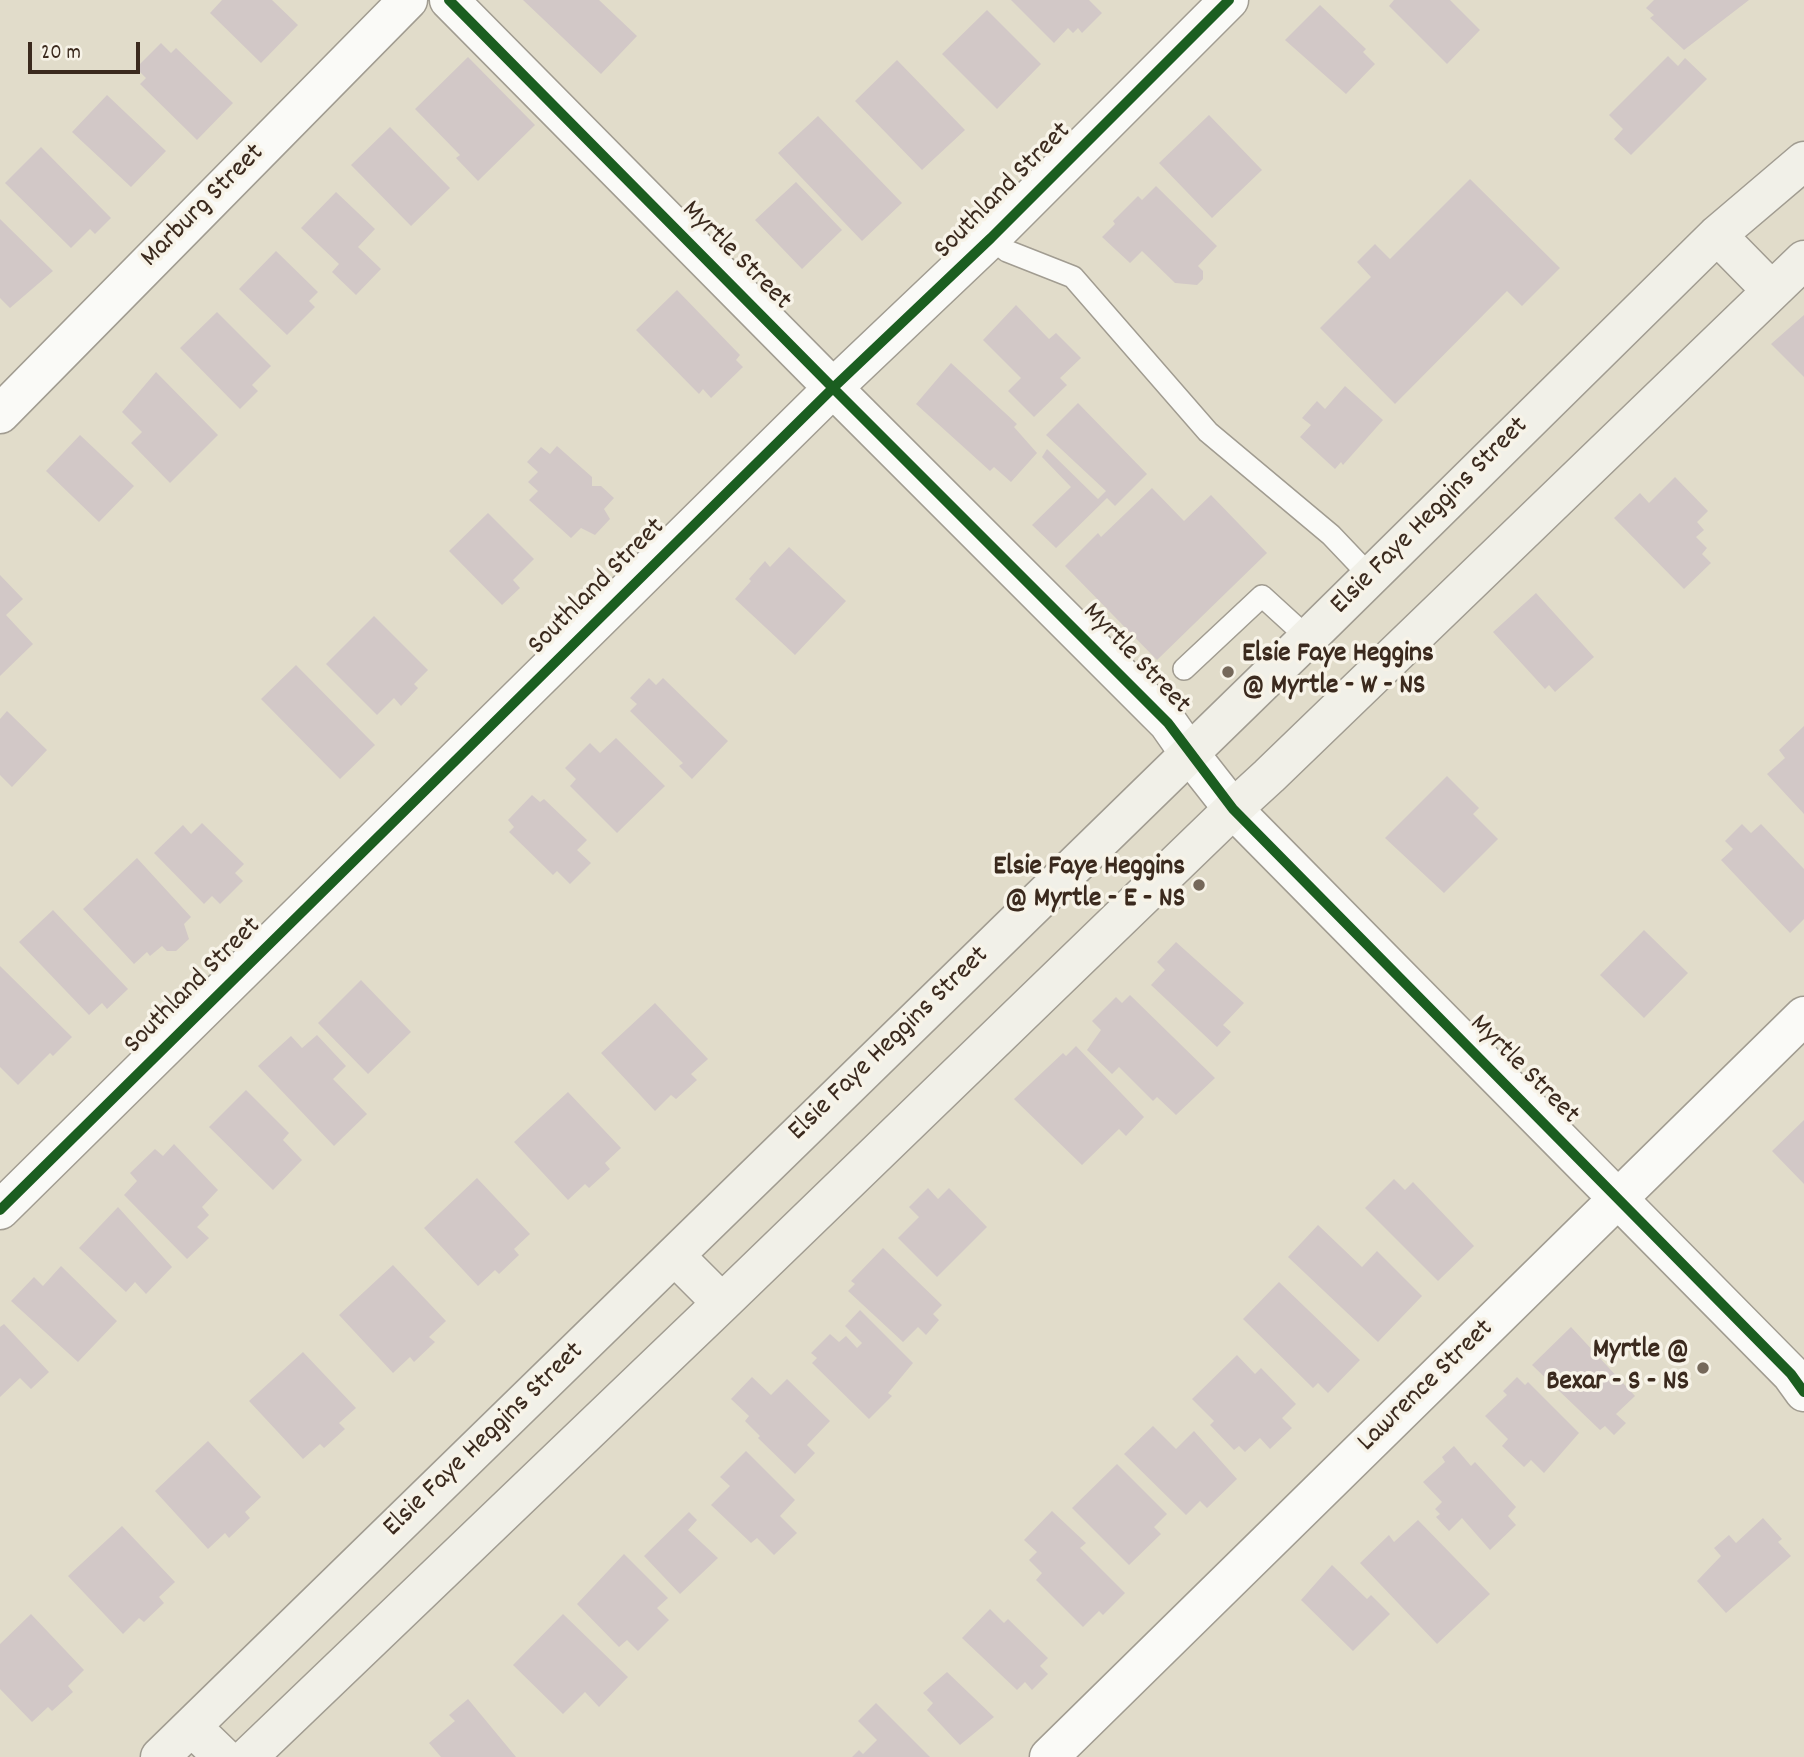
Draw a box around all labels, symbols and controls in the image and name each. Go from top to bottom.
scale bar [32,28,144,72]
text: 20 m [41,39,81,69]
street label: Southland Street [928,116,1080,268]
street label: Marburg Street [135,138,273,276]
street label: Myrtle Street [673,195,797,319]
street label: Elsie Faye Heggins Street [1325,411,1537,623]
street label: Southland Street [522,512,674,664]
street label: Myrtle Street [1074,597,1196,723]
place label: Elsie Faye Heggins @ Myrtle - W - NS [1242,639,1434,705]
marker: Elsie Faye Heggins @ Myrtle - W - NS [1220,664,1236,680]
place label: Elsie Faye Heggins @ Myrtle - E - NS [993,852,1185,918]
marker: Elsie Faye Heggins @ Myrtle - E - NS [1191,877,1207,893]
street label: Southland Street [118,911,270,1063]
street label: Elsie Faye Heggins Street [783,940,997,1150]
street label: Myrtle Street [1461,1009,1585,1133]
street label: Lawrence Street [1352,1314,1502,1460]
place label: Myrtle @ Bexar - S - NS [1546,1335,1689,1401]
street label: Elsie Faye Heggins Street [378,1336,592,1546]
marker: Myrtle @ Bexar - S - NS [1695,1360,1711,1376]

